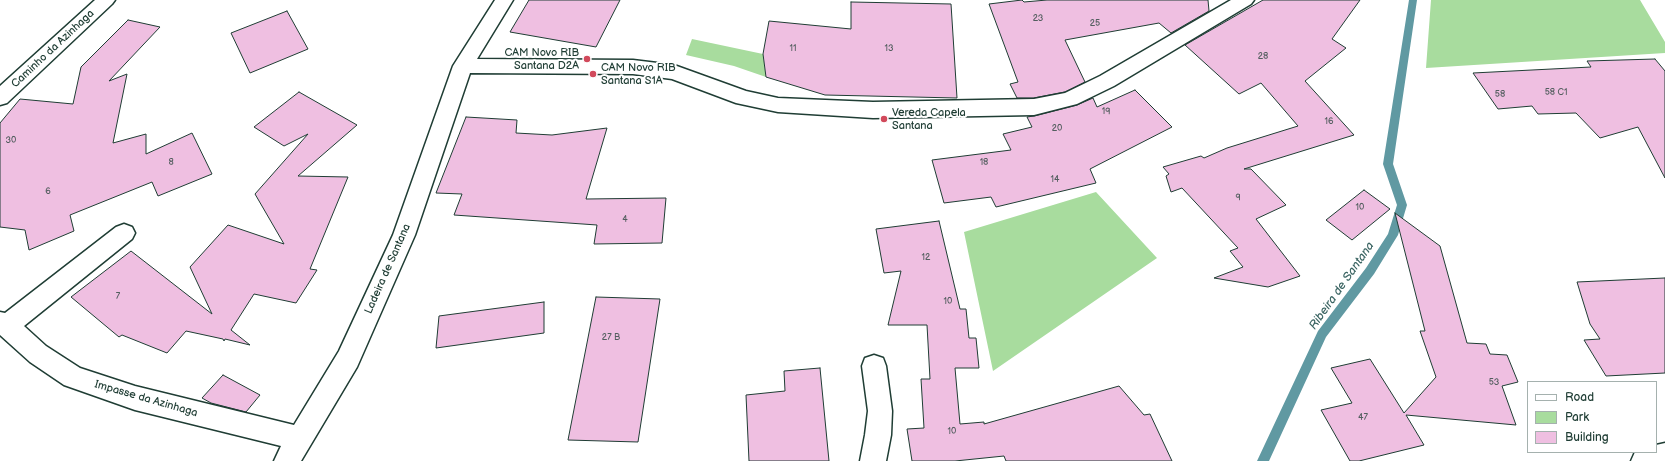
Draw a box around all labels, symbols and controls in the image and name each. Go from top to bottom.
street label: Caminho da Azinhaga [9,7,97,91]
house number: 23 [1033,14,1043,24]
house number: 25 [1090,19,1100,29]
house number: 11 [790,44,796,54]
house number: 13 [884,44,894,54]
place label: CAM Novo RIB Santana D2A [504,46,579,72]
house number: 28 [1258,52,1268,62]
marker: CAM Novo RIB Santana D2A [582,54,592,64]
place label: CAM Novo RIB Santana S1A [601,61,676,87]
marker: CAM Novo RIB Santana S1A [588,69,598,79]
house number: 58 C1 [1545,88,1567,98]
house number: 58 [1495,90,1505,100]
place label: Vereda Capela Santana [892,106,966,132]
house number: 19 [1102,107,1110,117]
marker: Vereda Capela Santana [879,114,889,124]
house number: 16 [1325,117,1333,127]
house number: 20 [1052,124,1062,134]
house number: 30 [6,136,16,146]
house number: 8 [168,158,174,168]
house number: 18 [980,158,988,168]
house number: 14 [1051,175,1059,185]
house number: 6 [45,187,51,197]
house number: 9 [1235,193,1241,203]
house number: 10 [1356,203,1364,213]
house number: 4 [622,215,628,225]
street label: Ladeira de Santana [362,222,414,316]
water label: Ribeira de Santana [1306,239,1378,333]
house number: 12 [922,253,930,263]
house number: 7 [116,292,120,302]
house number: 10 [944,297,952,307]
house number: 27 B [602,333,620,343]
street label: Impasse da Azinhaga [93,378,199,420]
house number: 53 [1489,378,1499,388]
legend [1527,381,1657,453]
text: Road [1565,390,1594,405]
text: Park [1565,410,1589,425]
house number: 47 [1358,413,1368,423]
house number: 10 [948,427,956,437]
text: Building [1565,430,1609,445]

